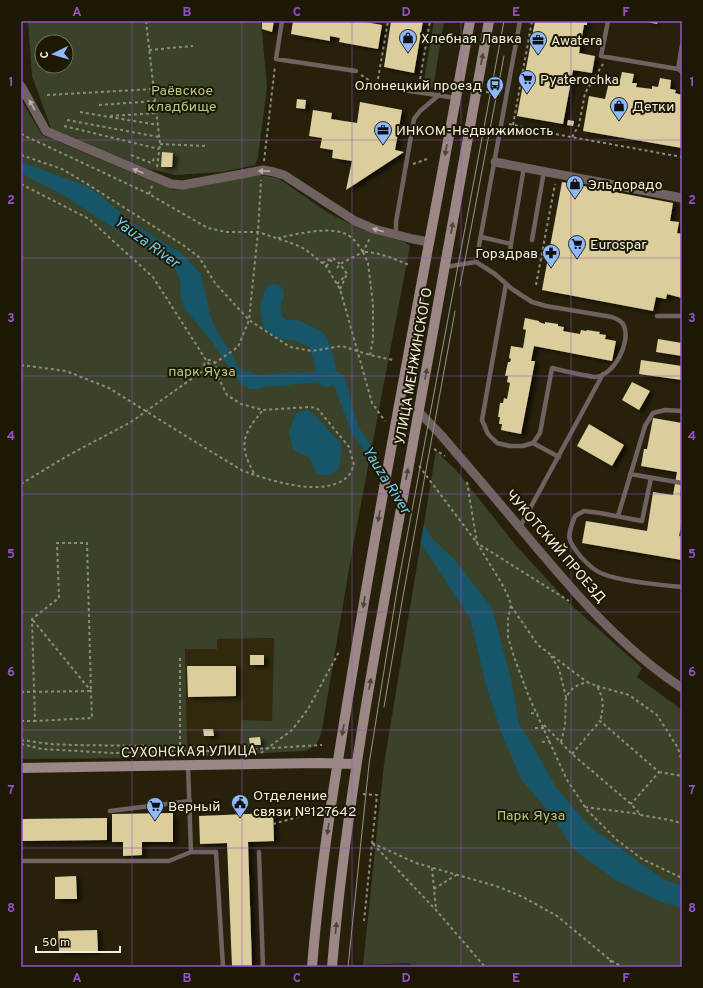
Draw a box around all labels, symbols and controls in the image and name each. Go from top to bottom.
text: A [72,5,82,21]
text: B [183,5,192,21]
text: C [293,5,301,21]
text: D [401,5,411,21]
text: E [512,5,520,21]
text: F [622,5,630,21]
shop icon: Хлебная Лавка [398,28,418,53]
office icon: Awatera [528,30,548,55]
place label: Хлебная Лавка [421,31,522,48]
place label: Awatera [551,33,602,50]
north arrow [34,34,74,74]
text: С [38,51,52,59]
one-way arrow [480,53,486,65]
supermarket icon: Pyaterochka [517,69,537,94]
place label: Pyaterochka [540,72,619,89]
text: 1 [8,75,14,91]
bus stop icon: Олонецкий проезд [485,75,505,100]
text: 1 [689,75,695,91]
place label: Олонецкий проезд [354,78,482,95]
park label: Раёвское кладбище [147,83,217,116]
shop icon: Детки [609,96,629,121]
one-way arrow [28,99,35,110]
place label: Детки [632,99,674,116]
office icon: ИНКОМ-Недвижимость [373,120,393,145]
place label: ИНКОМ-Недвижимость [396,123,553,140]
one-way arrow [443,144,449,156]
one-way arrow [131,167,143,173]
one-way arrow [257,168,270,174]
shop icon: Эльдорадо [565,174,585,199]
place label: Эльдорадо [588,177,663,194]
text: 2 [7,193,15,209]
text: 2 [688,193,696,209]
water label: Yauza River [110,213,184,274]
one-way arrow [449,222,455,234]
one-way arrow [372,227,384,233]
supermarket icon: Eurospar [567,234,587,259]
place label: Eurospar [590,237,647,254]
pharmacy icon: Горздрав [541,243,561,268]
place label: Горздрав [475,246,538,263]
street label: УЛИЦА МЕНЖИНСКОГО [392,286,437,446]
text: 3 [7,311,15,327]
text: 3 [688,311,696,327]
park label: парк Яуза [168,364,236,381]
one-way arrow [423,368,429,380]
text: 4 [7,429,15,445]
text: 4 [688,429,696,445]
water label: Yauza River [357,443,415,519]
one-way arrow [405,467,411,480]
street label: ЧУКОТСКИЙ ПРОЕЗД [501,486,609,607]
one-way arrow [376,510,382,522]
text: 5 [7,547,15,563]
text: 5 [688,547,696,563]
one-way arrow [361,596,367,608]
text: 6 [7,665,15,681]
text: 6 [688,665,696,681]
one-way arrow [367,678,373,690]
one-way arrow [340,724,346,736]
street label: СУХОНСКАЯ УЛИЦА [121,743,257,762]
text: 7 [8,783,15,799]
text: 7 [689,783,696,799]
place label: Отделение связи №127642 [253,788,357,821]
public building icon: Отделение связи №127642 [230,793,250,818]
supermarket icon: Верный [145,796,165,821]
place label: Верный [168,799,221,816]
park label: Парк Яуза [497,808,565,825]
one-way arrow [325,823,331,835]
text: 8 [7,901,15,917]
text: 8 [688,901,696,917]
one-way arrow [332,922,339,934]
scale bar [36,928,120,954]
text: 50 m [42,935,70,951]
text: A [72,971,82,987]
text: B [183,971,192,987]
text: C [293,971,301,987]
text: D [401,971,411,987]
text: E [512,971,520,987]
text: F [622,971,630,987]

